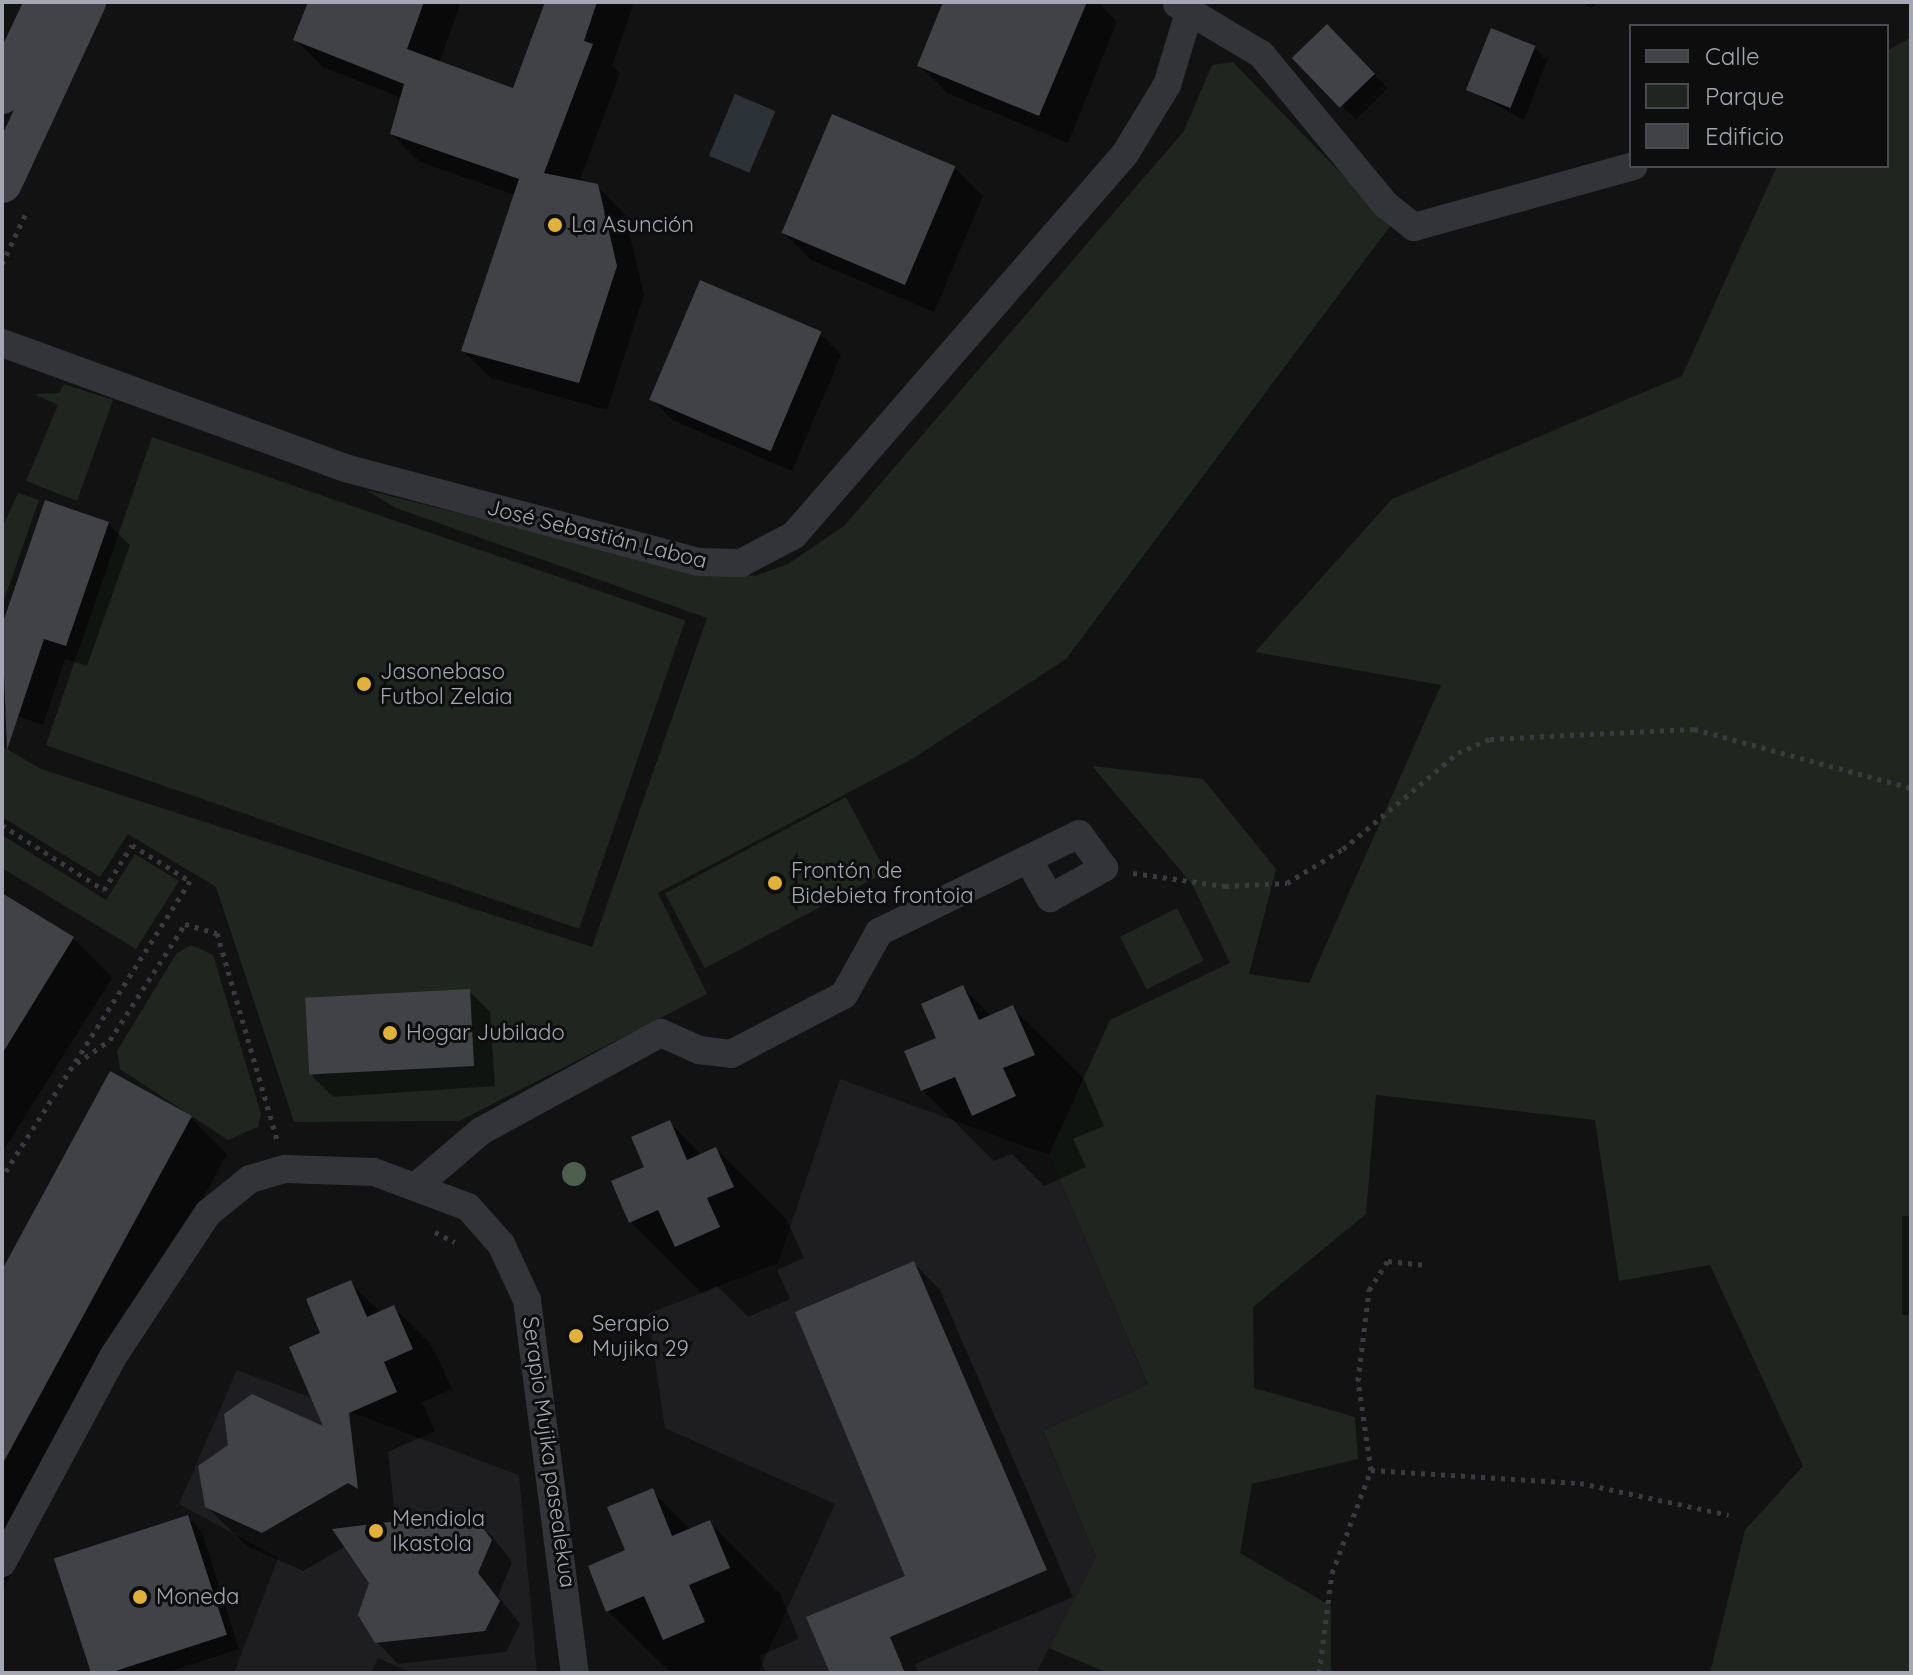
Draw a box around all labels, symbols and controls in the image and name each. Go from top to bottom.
legend [1629,24,1889,168]
text: Calle [1705,41,1760,71]
text: Parque [1705,81,1784,111]
text: Edificio [1705,121,1784,151]
place label: La Asunción [571,212,694,238]
marker: La Asunción [546,216,564,234]
street label: José Sebastián Laboa [484,494,710,574]
place label: Jasonebaso Futbol Zelaia [380,658,513,710]
marker: Jasonebaso Futbol Zelaia [355,675,373,693]
place label: Frontón de Bidebieta frontoia [791,857,974,908]
marker: Frontón de Bidebieta frontoia [766,874,784,892]
place label: Hogar Jubilado [406,1020,565,1046]
marker: Hogar Jubilado [381,1024,399,1042]
place label: Serapio Mujika 29 [592,1310,689,1362]
street label: Serapio Mujika pasealekua [517,1315,581,1589]
marker: Serapio Mujika 29 [567,1327,585,1345]
place label: Mendiola Ikastola [392,1505,485,1556]
marker: Mendiola Ikastola [367,1522,385,1540]
place label: Moneda [156,1584,239,1610]
marker: Moneda [131,1588,149,1606]

